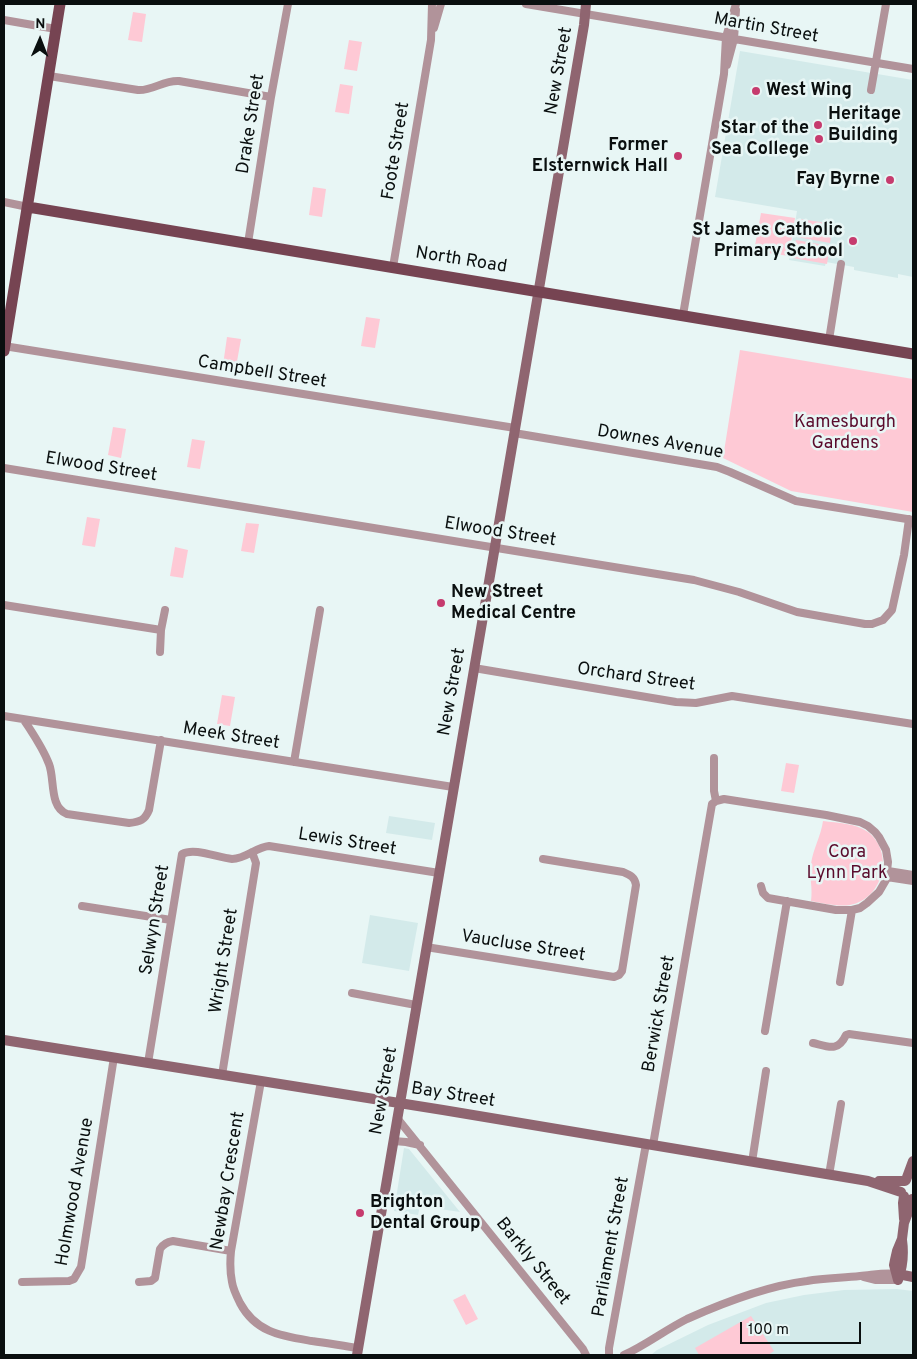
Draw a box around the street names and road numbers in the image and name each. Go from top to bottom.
street label: Martin Street [712,9,820,49]
street label: New Street [542,25,578,117]
street label: Drake Street [233,72,271,176]
street label: Foote Street [379,100,415,202]
street label: North Road [414,243,508,279]
street label: Campbell Street [196,352,328,394]
street label: Downes Avenue [595,421,725,465]
street label: Elwood Street [44,449,158,487]
street label: Elwood Street [443,514,557,552]
street label: New Street [435,646,471,738]
street label: Orchard Street [576,659,696,697]
street label: Meek Street [181,719,281,755]
street label: Lewis Street [296,825,398,861]
street label: Selwyn Street [137,863,175,977]
street label: Wright Street [206,907,244,1015]
street label: Vaucluse Street [459,927,587,967]
street label: Berwick Street [639,954,681,1074]
street label: New Street [367,1045,403,1137]
street label: Bay Street [409,1079,497,1113]
street label: Newbay Crescent [207,1110,251,1252]
street label: Holmwood Avenue [52,1116,100,1268]
street label: Parliament Street [589,1175,635,1319]
street label: Barkly Street [490,1214,574,1310]

